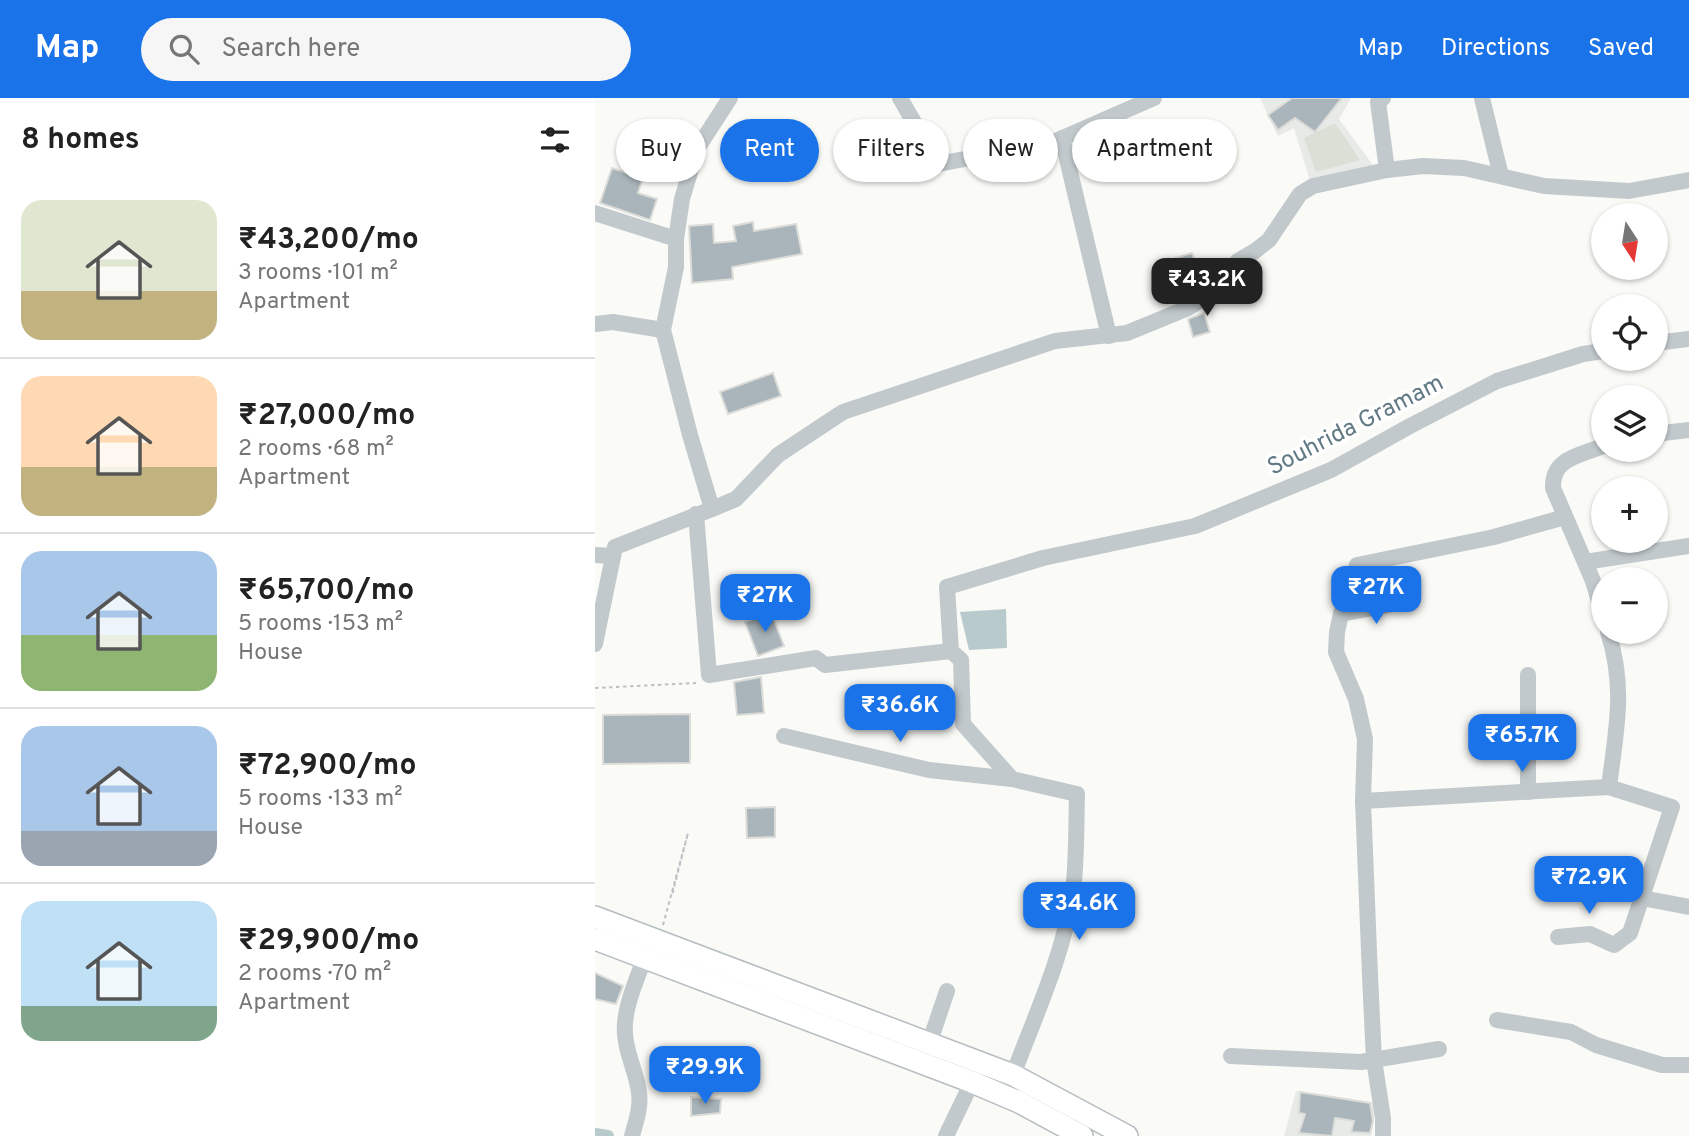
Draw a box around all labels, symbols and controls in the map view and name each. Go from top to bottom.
search box [141,18,631,81]
text: Map [35,28,99,70]
icon: search [165,30,203,68]
text: Search here [221,33,360,66]
text: Map [1358,34,1403,64]
text: Directions [1441,34,1550,64]
text: Saved [1588,34,1654,64]
chip: Buy [616,119,706,182]
chip: Rent [720,119,819,182]
chip: Filters [833,119,949,182]
chip: New [963,119,1058,182]
chip: Apartment [1072,119,1237,182]
icon: filters [536,121,574,159]
text: 8 homes [21,122,140,159]
north arrow [1591,203,1668,280]
map controls [1591,203,1668,644]
text: ₹43,200/mo [238,222,419,259]
icon: home [77,228,161,312]
pin: ₹43.2K [1150,258,1264,318]
text: 3 rooms · 101 m² [238,259,398,288]
text: ₹43.2K [1167,266,1247,295]
text: Apartment [238,288,350,317]
button: locate [1591,294,1668,371]
street label: Souhrida Gramam [1263,369,1449,483]
button: layers [1591,385,1668,462]
text: ₹27,000/mo [238,398,415,435]
icon: home [77,404,161,488]
text: 2 rooms · 68 m² [238,435,394,464]
text: Apartment [238,464,350,493]
button: + [1591,476,1668,553]
pin: ₹27K [1335,566,1417,626]
button: − [1591,567,1668,644]
text: ₹65,700/mo [238,573,414,610]
pin: ₹27K [724,574,806,634]
text: ₹27K [1347,574,1405,603]
icon: home [77,579,161,663]
text: ₹27K [736,582,794,611]
text: 5 rooms · 153 m² [238,610,403,639]
text: House [238,639,303,668]
pin: ₹36.6K [843,684,957,744]
text: ₹36.6K [860,692,940,721]
pin: ₹65.7K [1465,714,1579,774]
text: ₹65.7K [1484,722,1560,751]
text: ₹72,900/mo [238,748,416,785]
icon: home [77,754,161,838]
text: 5 rooms · 133 m² [238,785,403,814]
text: House [238,814,303,843]
pin: ₹72.9K [1532,856,1646,916]
text: ₹72.9K [1550,864,1628,893]
pin: ₹34.6K [1022,882,1136,942]
text: ₹34.6K [1039,890,1119,919]
text: ₹29,900/mo [238,923,419,960]
icon: home [77,929,161,1013]
text: 2 rooms · 70 m² [238,960,391,989]
text: Apartment [238,989,350,1018]
pin: ₹29.9K [648,1046,762,1106]
text: ₹29.9K [665,1054,745,1083]

